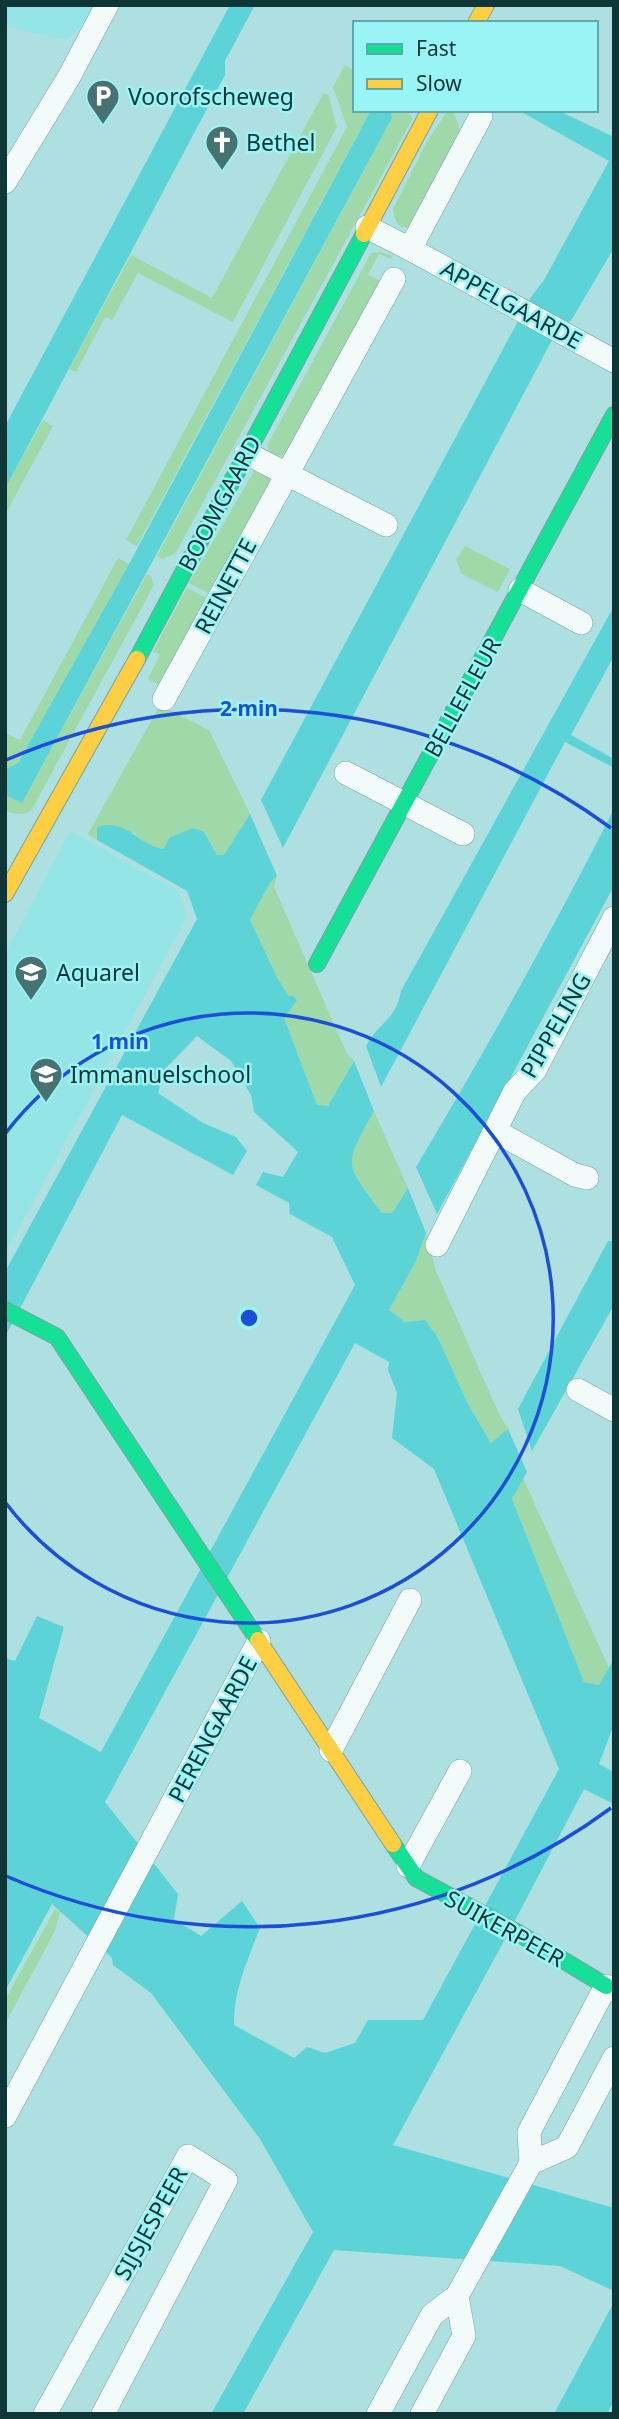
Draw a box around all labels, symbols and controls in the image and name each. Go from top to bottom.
legend [353,21,598,112]
text: Fast [416,34,457,62]
text: Slow [416,69,462,97]
parking icon: Voorofscheweg [84,77,122,126]
place label: Voorofscheweg [128,80,294,112]
church icon: Bethel [203,123,241,172]
place label: Bethel [246,126,315,158]
street label: APPELGAARDE [436,252,588,356]
street label: BOOMGAARD [170,430,268,576]
street label: REINETTE [186,533,264,639]
street label: BELLEFLEUR [416,631,508,763]
text: 2 min [220,694,278,722]
school or university icon: Aquarel [12,953,50,1002]
place label: Aquarel [56,956,140,988]
street label: PIPPELING [512,967,598,1083]
text: 1 min [91,1027,149,1055]
school or university icon: Immanuelschool [27,1055,65,1104]
place label: Immanuelschool [70,1058,251,1090]
centre of rings [237,1306,261,1330]
street label: PERENGAARDE [160,1650,264,1808]
street label: SUIKERPEER [439,1882,571,1974]
street label: SIJSJESPEER [106,2161,194,2285]

